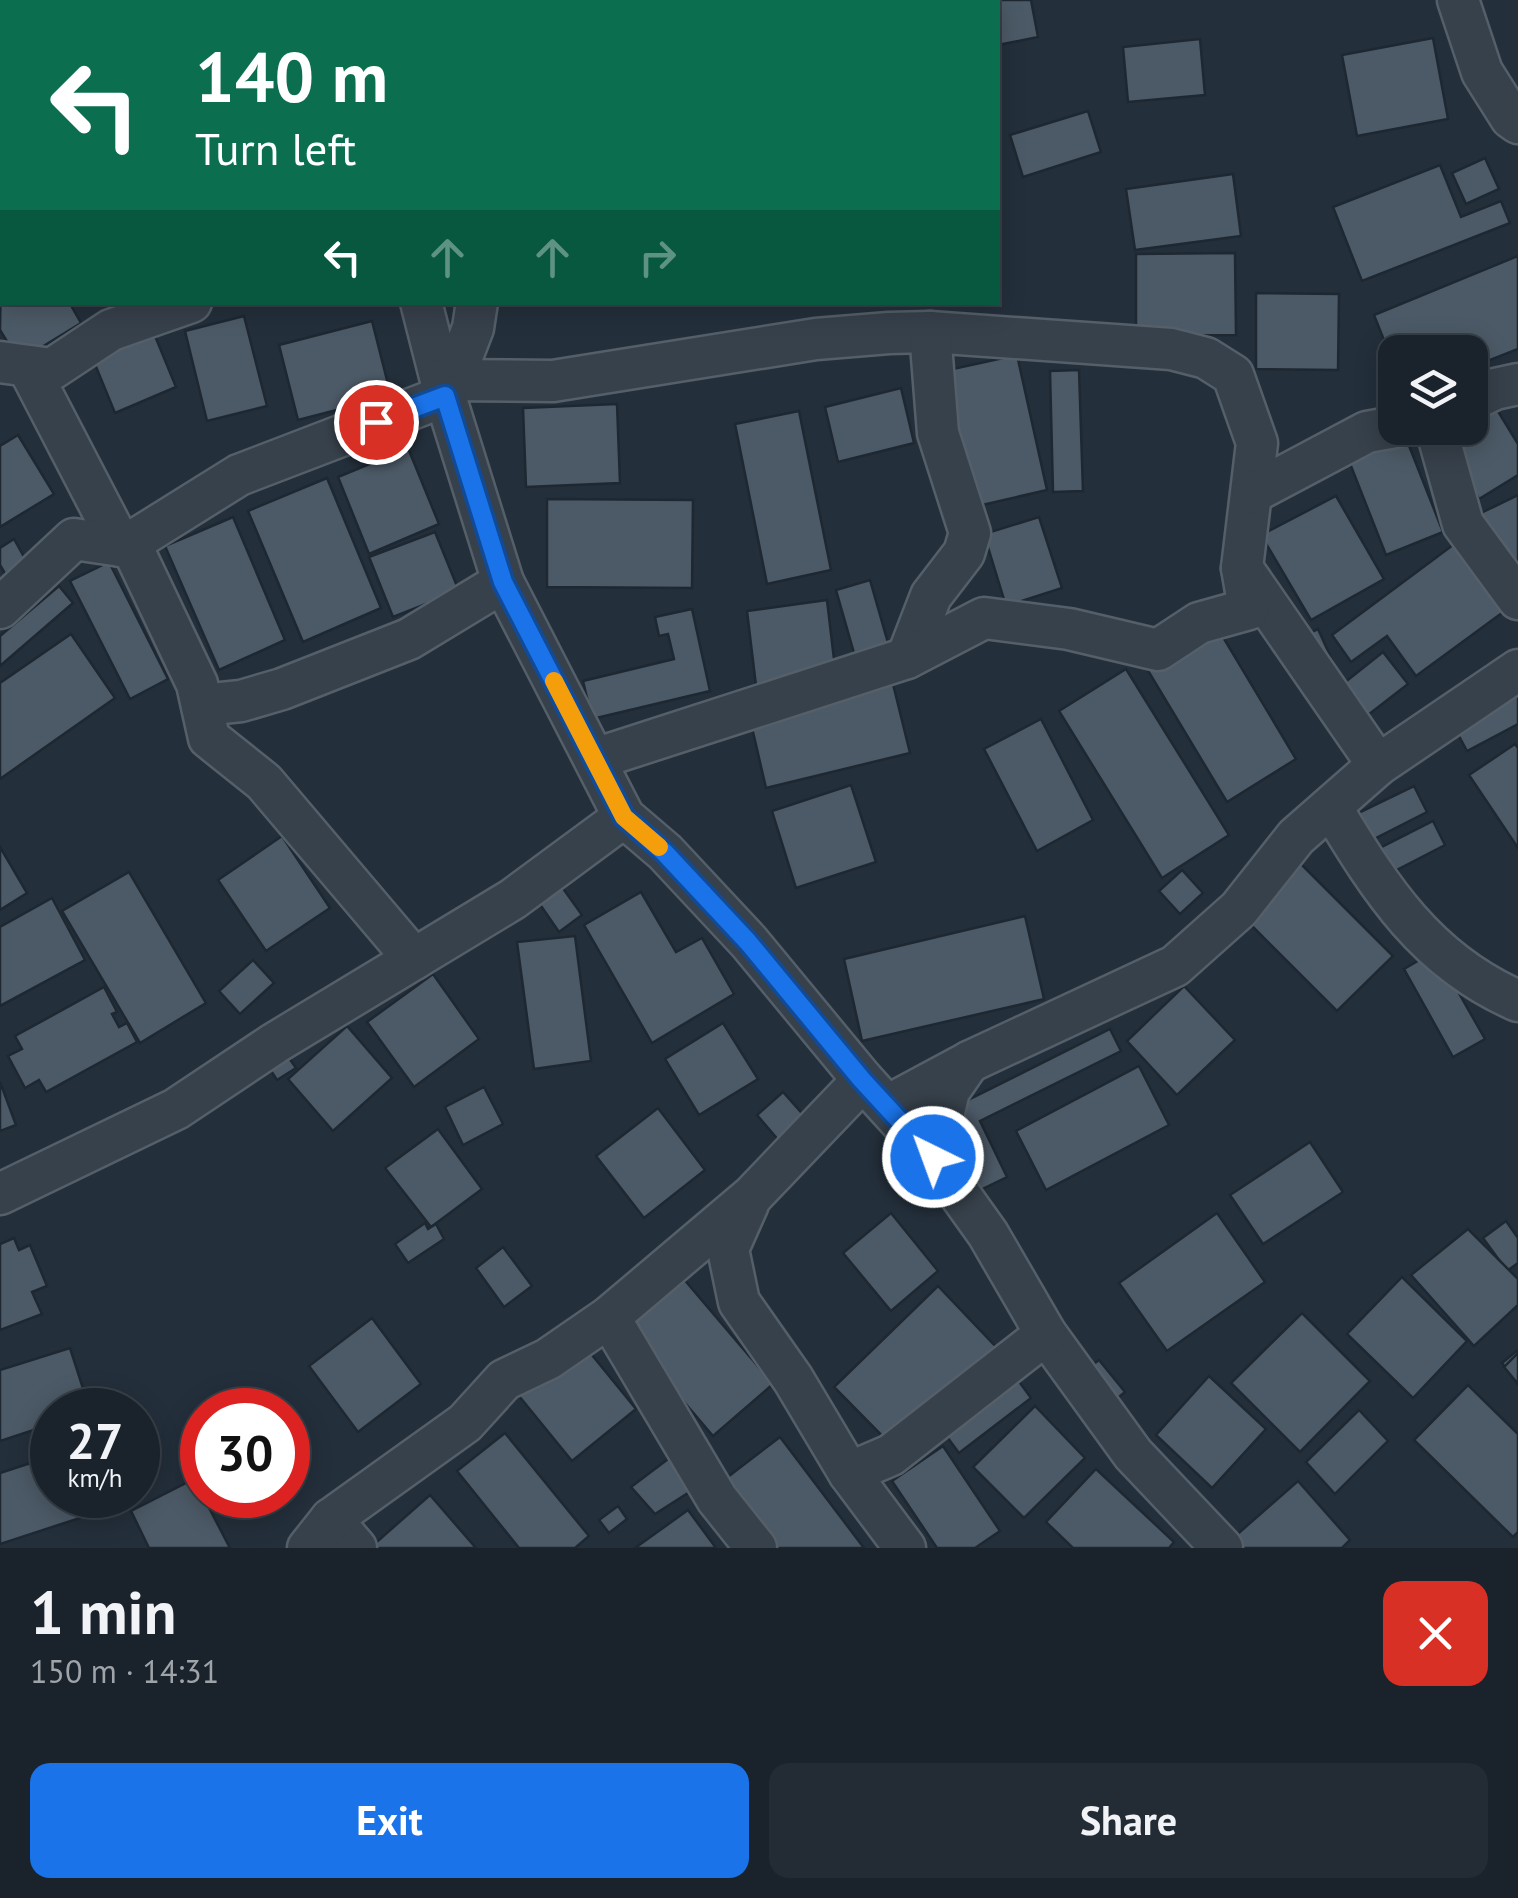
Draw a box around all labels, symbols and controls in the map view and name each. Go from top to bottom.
text: 140 m [195,31,388,121]
icon: left [30,40,160,170]
text: Turn left [195,119,356,177]
icon: left [315,230,370,285]
icon: ahead [420,230,475,285]
icon: ahead [525,230,580,285]
icon: right [630,230,685,285]
map controls [1378,335,1488,445]
button: layers [1378,335,1488,445]
pin [334,380,419,465]
icon: arrive [349,395,404,450]
position arrow [881,1105,985,1209]
speed limit sign: 30 [180,1388,310,1518]
text: 27 [67,1408,123,1473]
text: km/h [68,1462,122,1494]
text: 1 min [30,1573,176,1651]
button: close [1383,1581,1488,1686]
text: 150 m · 14:31 [30,1650,219,1692]
button: Exit [30,1763,749,1878]
button: Share [769,1763,1488,1878]

